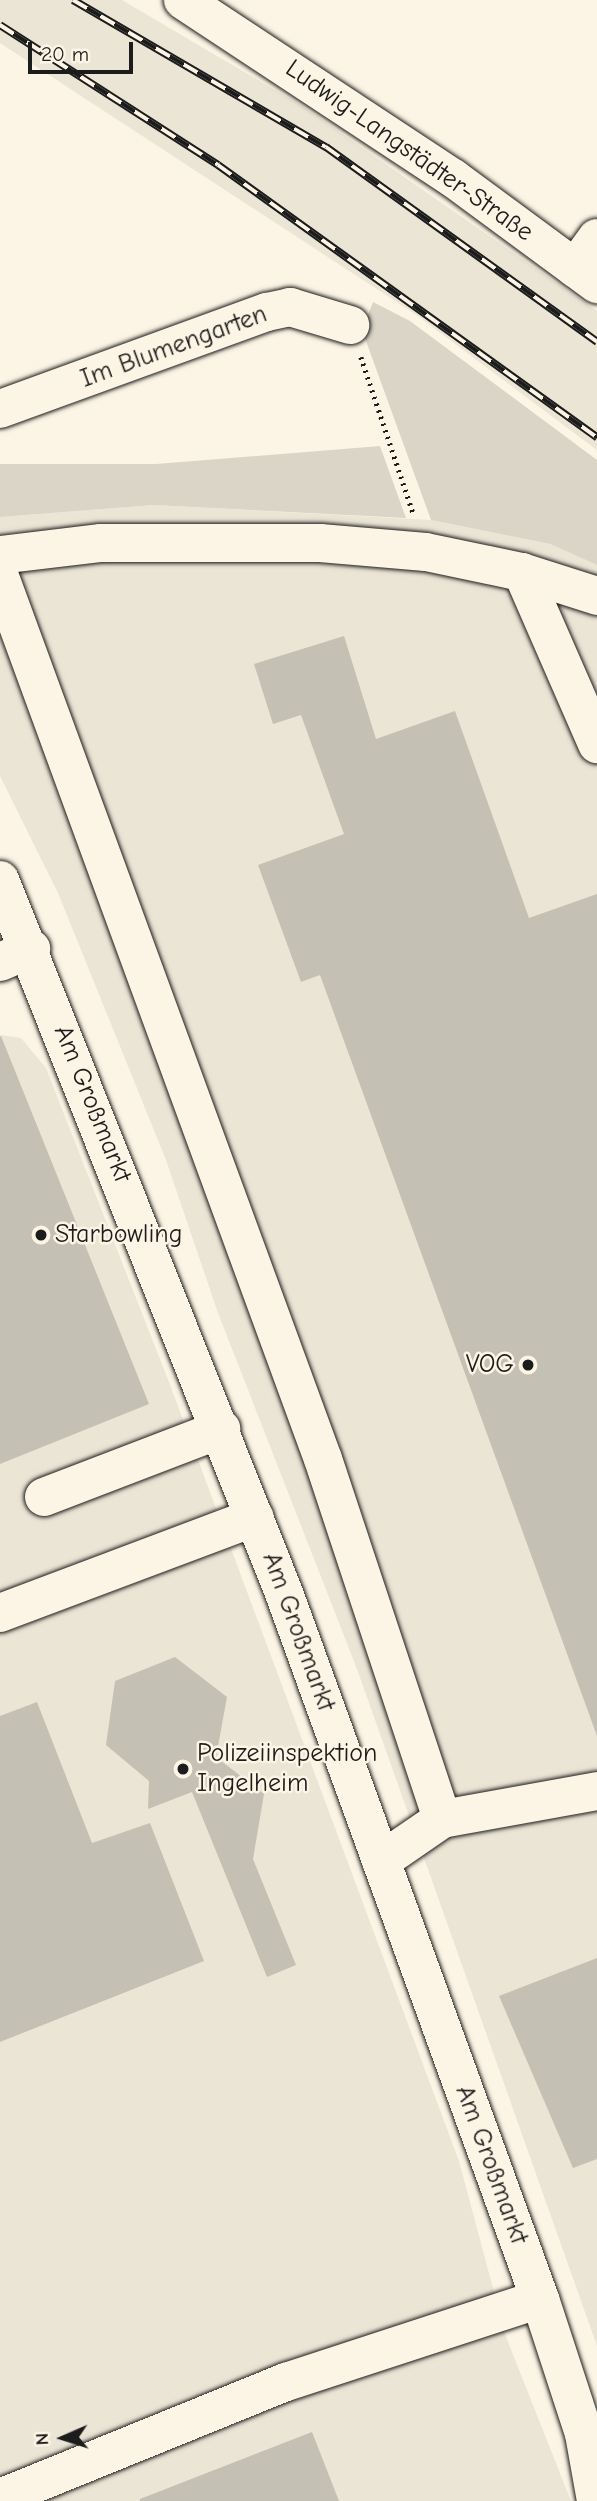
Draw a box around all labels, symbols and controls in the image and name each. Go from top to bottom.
scale bar [32,28,136,72]
text: 20 m [41,42,89,66]
street label: Ludwig-Langstädter-Straße [279,53,539,249]
street label: Im Blumengarten [77,299,271,395]
street label: Am Großmarkt [46,1021,138,1187]
place label: Starbowling [55,1219,183,1251]
marker: Starbowling [33,1227,49,1243]
place label: VOG [466,1349,514,1381]
marker: VOG [520,1357,536,1373]
street label: Am Großmarkt [255,1548,341,1716]
place label: Polizeiinspektion Ingelheim [197,1738,377,1800]
marker: Polizeiinspektion Ingelheim [175,1761,191,1777]
street label: Am Großmarkt [448,2081,534,2249]
north arrow [28,2403,98,2473]
text: N [31,2432,53,2446]

